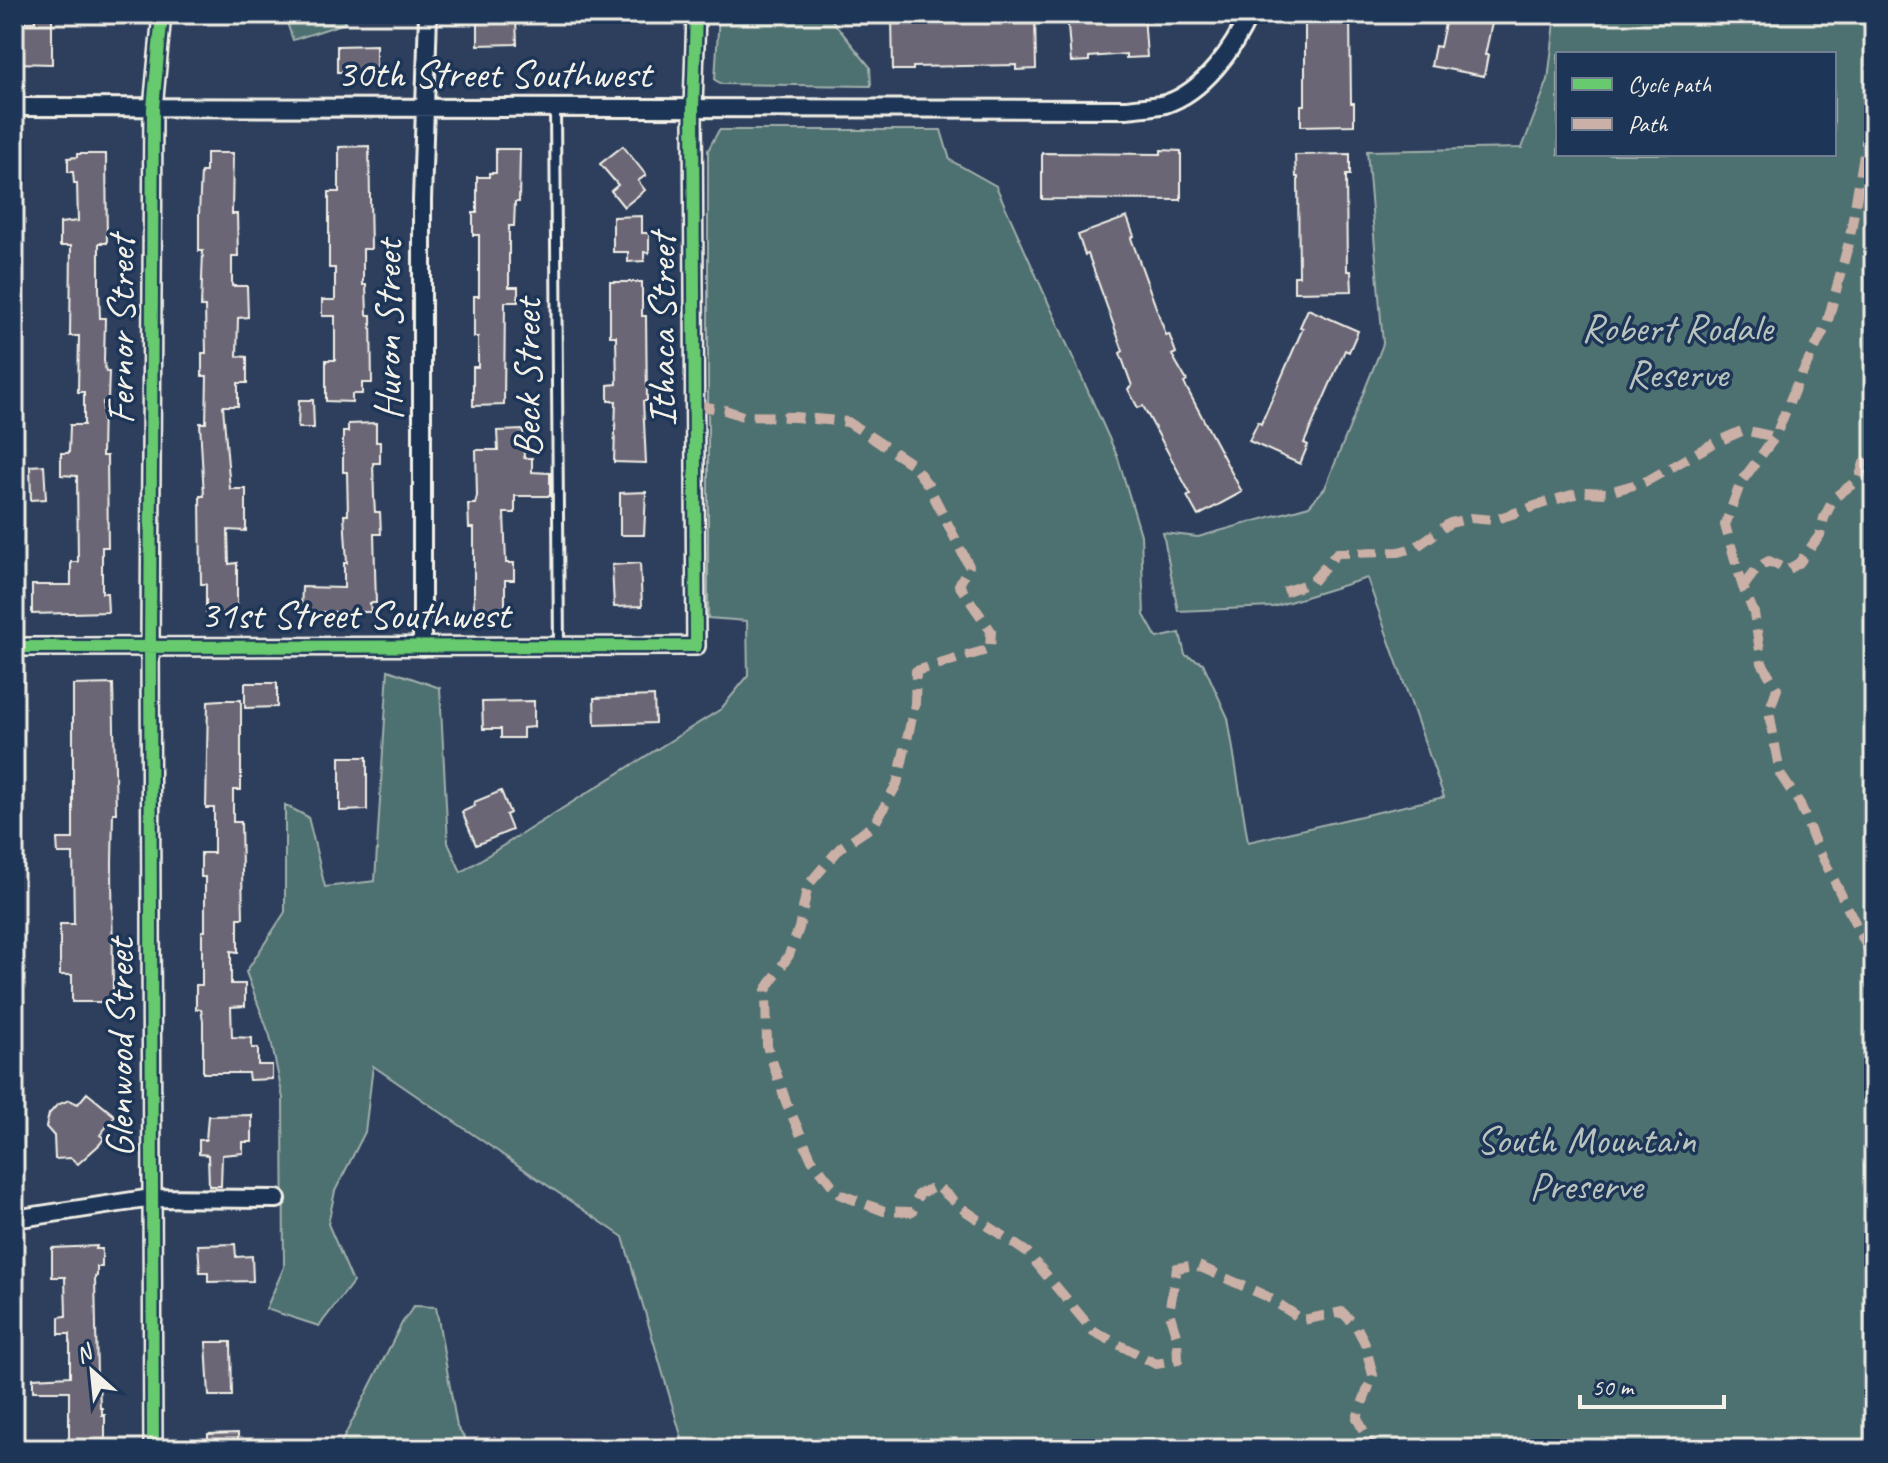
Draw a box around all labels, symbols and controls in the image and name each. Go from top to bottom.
street label: 30th Street Southwest [337,49,655,99]
legend [1556,52,1836,156]
text: Cycle path [1628,69,1712,99]
text: Path [1628,109,1669,139]
street label: Ithaca Street [637,228,687,427]
street label: Fernor Street [96,230,146,424]
street label: Huron Street [363,236,413,420]
street label: Beck Street [502,295,552,457]
park label: Robert Rodale Reserve [1581,303,1776,399]
street label: 31st Street Southwest [200,590,513,640]
street label: Glenwood Street [95,935,145,1157]
park label: South Mountain Preserve [1476,1115,1697,1211]
north arrow [52,1331,132,1411]
text: N [71,1337,99,1370]
scale bar [1580,1359,1724,1409]
text: 50 m [1592,1372,1635,1402]

